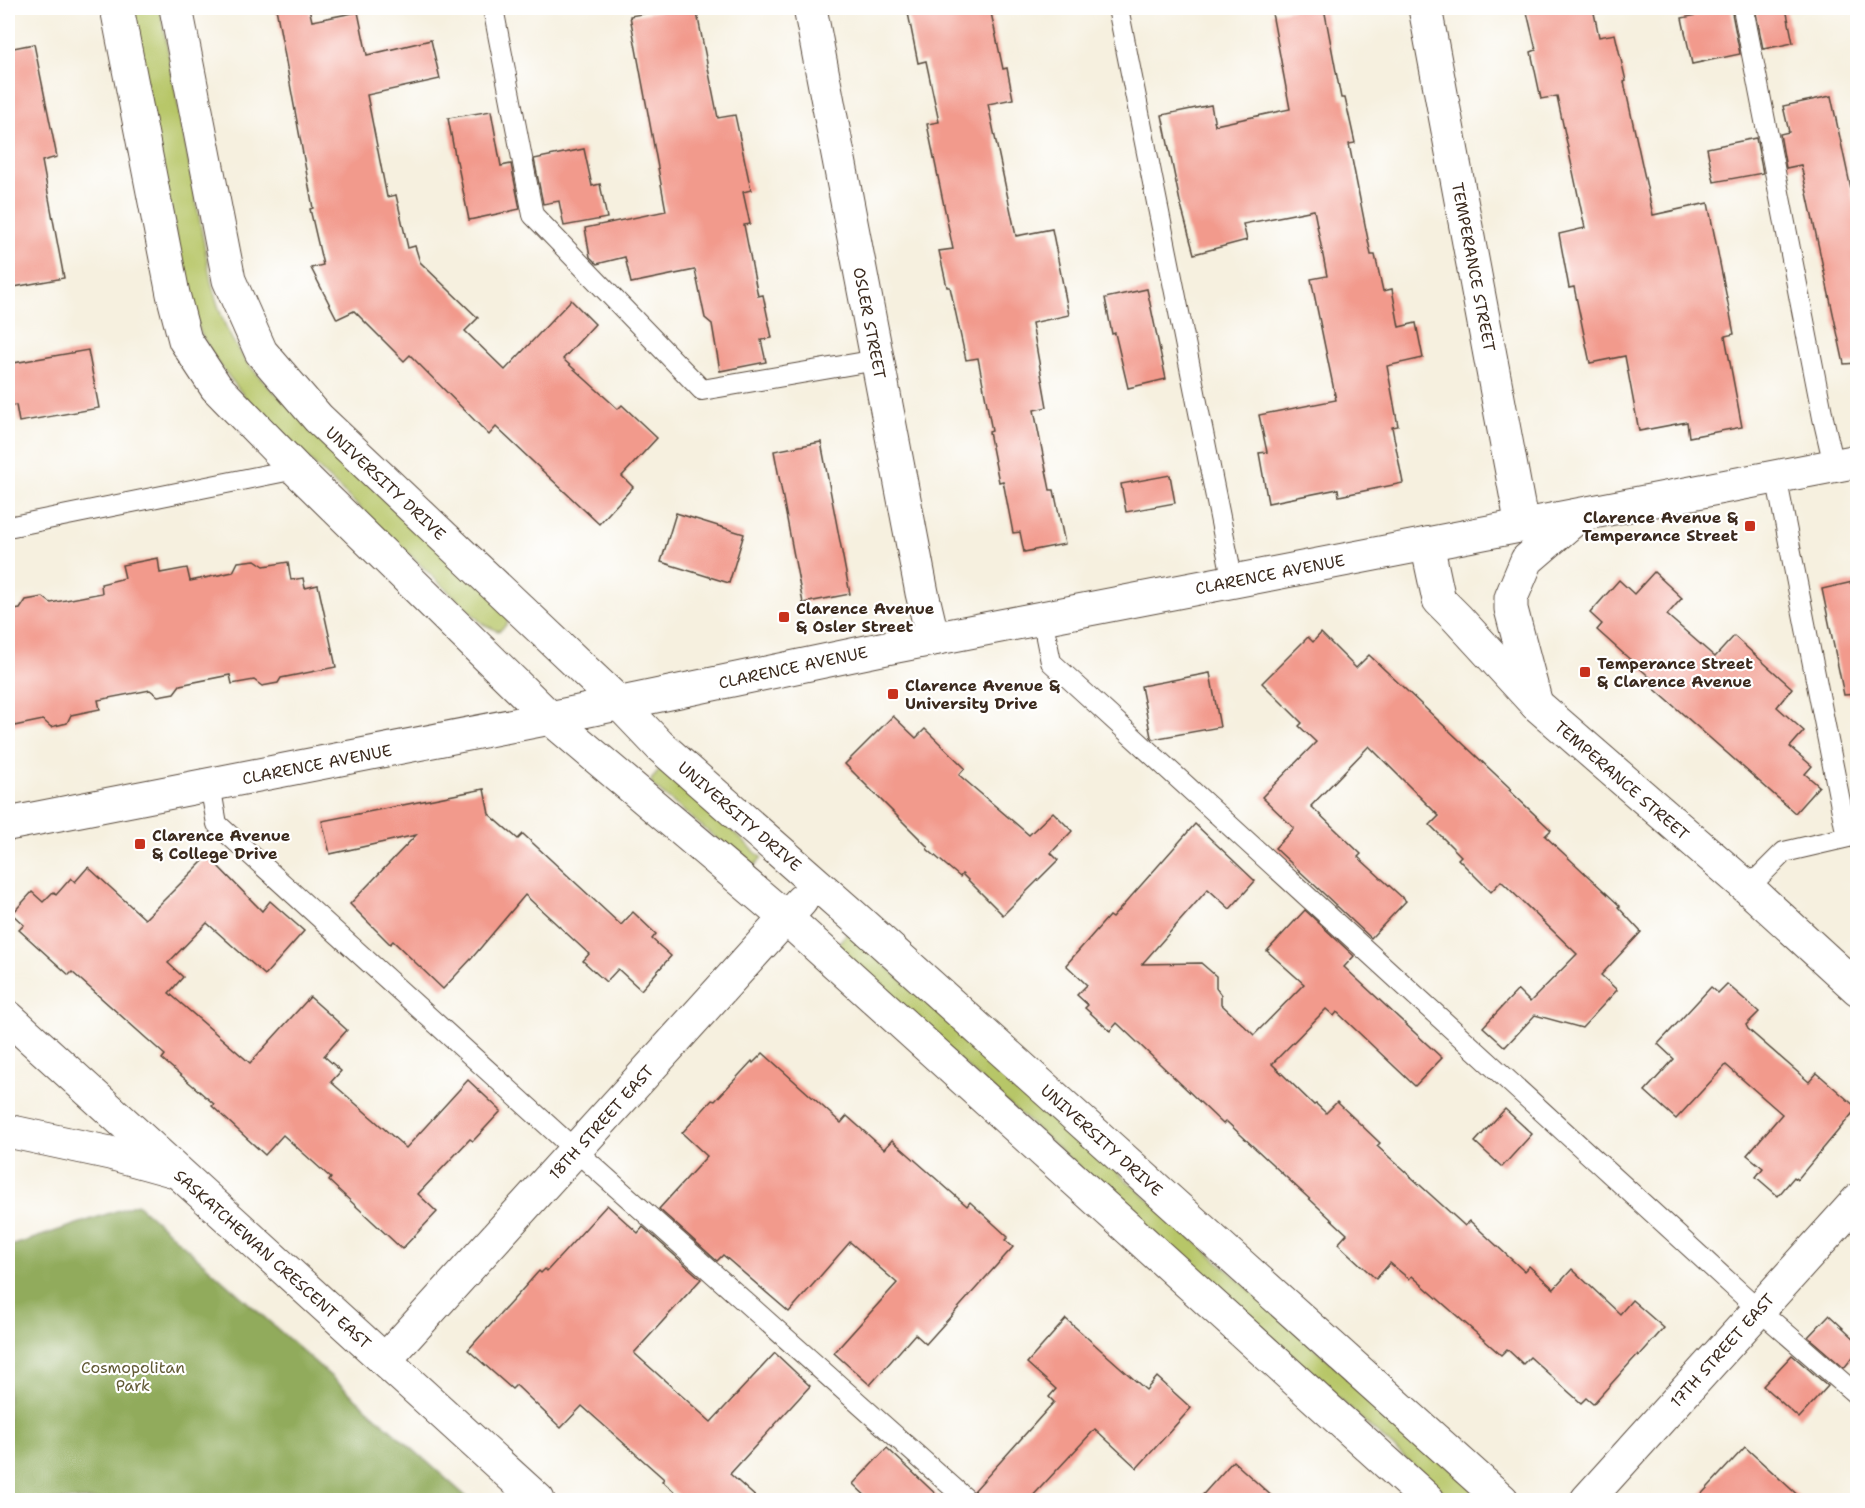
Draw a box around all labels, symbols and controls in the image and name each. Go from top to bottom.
street label: TEMPERANCE STREET [1447,181,1500,354]
street label: OSLER STREET [848,265,891,381]
street label: UNIVERSITY DRIVE [321,422,450,545]
place label: Clarence Avenue & Temperance Street [1582,507,1738,546]
marker: Clarence Avenue & Temperance Street [1743,519,1757,533]
street label: CLARENCE AVENUE [1194,550,1347,599]
place label: Clarence Avenue & Osler Street [796,598,935,637]
marker: Clarence Avenue & Osler Street [777,610,791,624]
street label: CLARENCE AVENUE [717,641,870,694]
place label: Temperance Street & Clarence Avenue [1597,653,1753,692]
marker: Temperance Street & Clarence Avenue [1578,665,1592,679]
place label: Clarence Avenue & University Drive [905,675,1060,714]
marker: Clarence Avenue & University Drive [886,687,900,701]
street label: TEMPERANCE STREET [1550,716,1693,845]
street label: CLARENCE AVENUE [241,740,394,789]
street label: UNIVERSITY DRIVE [673,757,806,876]
place label: Clarence Avenue & College Drive [152,825,291,864]
marker: Clarence Avenue & College Drive [133,837,147,851]
street label: 18TH STREET EAST [544,1061,658,1184]
street label: UNIVERSITY DRIVE [1036,1080,1167,1201]
street label: SASKATCHEWAN CRESCENT EAST [170,1165,376,1354]
street label: 17TH STREET EAST [1666,1289,1779,1412]
park label: Cosmopolitan Park [81,1357,185,1396]

